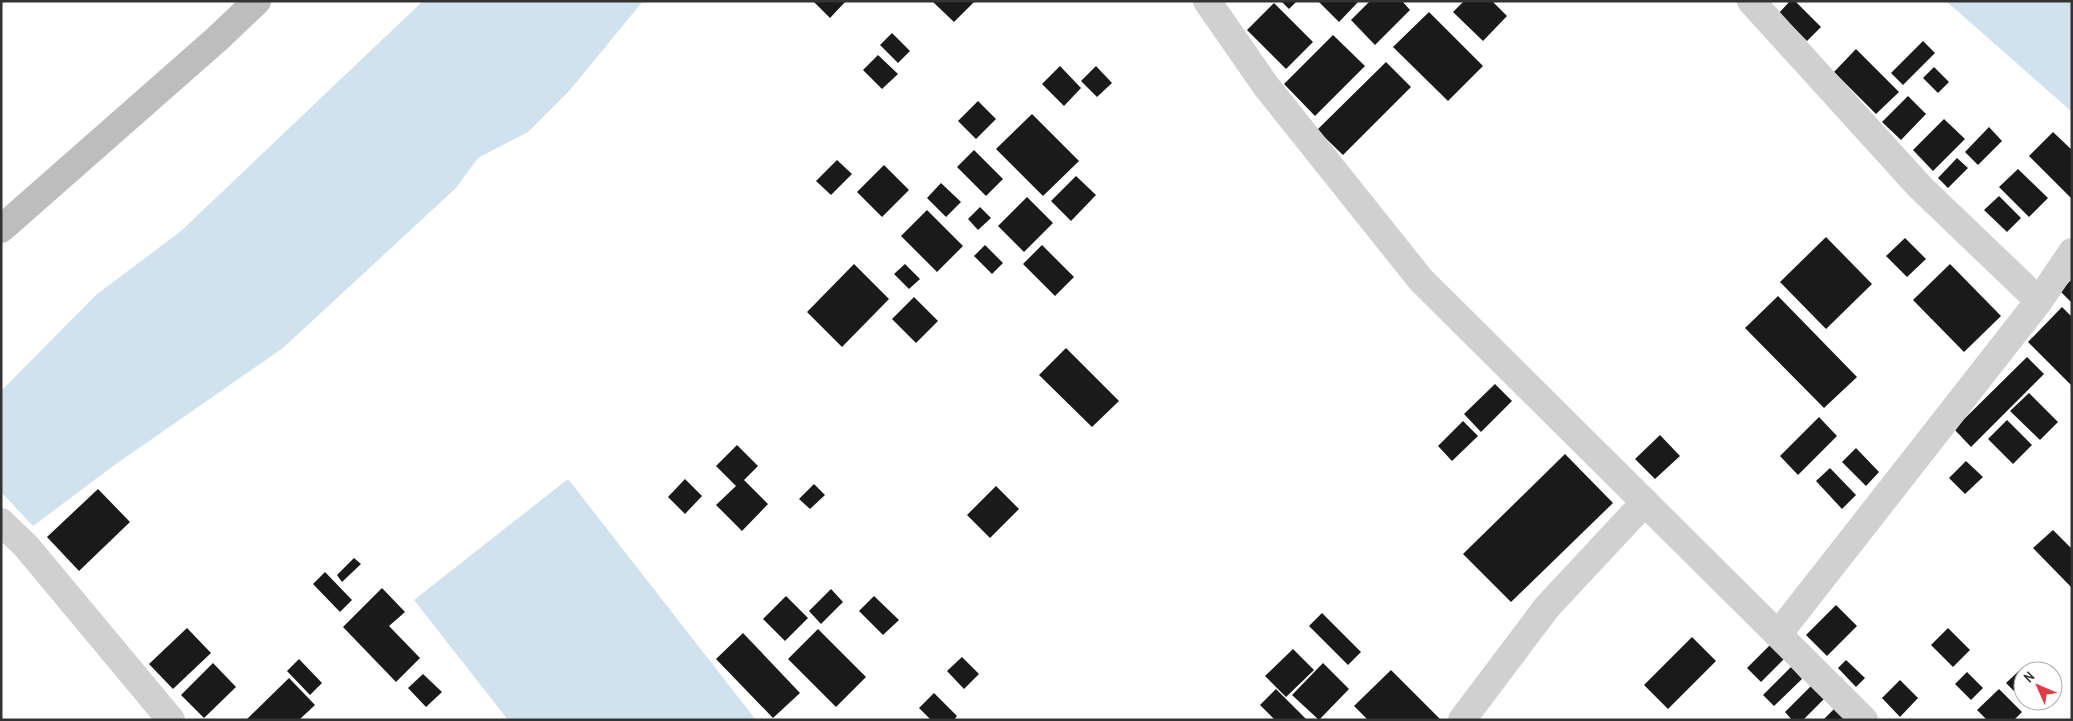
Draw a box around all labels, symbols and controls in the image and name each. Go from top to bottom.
north arrow [2013,661,2063,711]
text: N [2020,668,2038,686]

